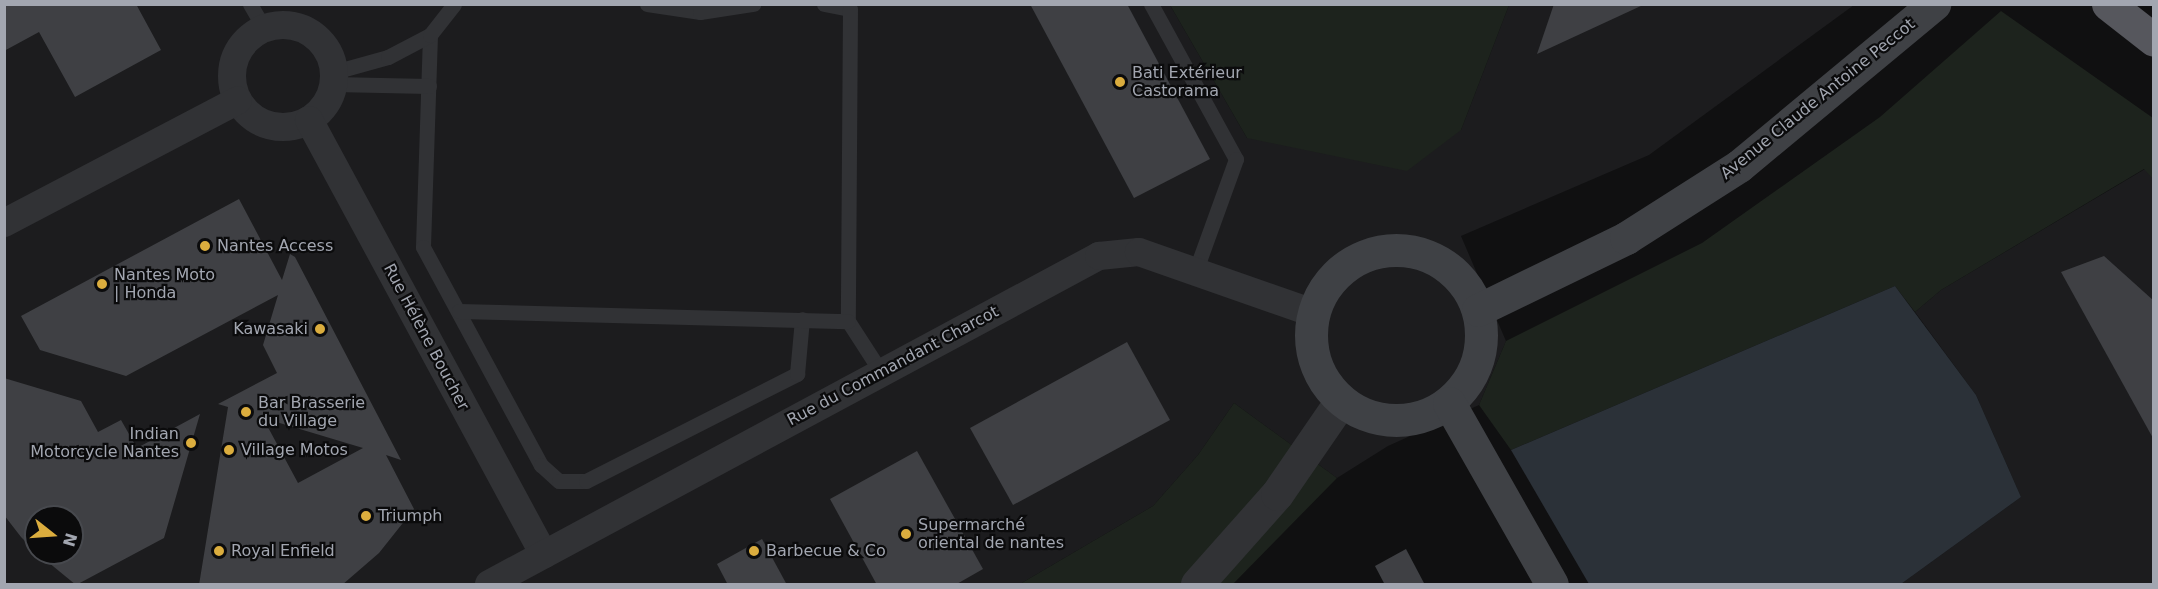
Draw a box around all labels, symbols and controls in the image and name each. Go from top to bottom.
street label: Avenue Claude Antoine Peccot [1717,15,1919,183]
place label: Bati Extérieur Castorama [1132,63,1242,101]
marker: Bati Extérieur Castorama [1113,75,1127,89]
place label: Nantes Access [217,236,333,256]
marker: Nantes Access [198,239,212,253]
street label: Rue Hélène Boucher [379,261,473,413]
place label: Nantes Moto | Honda [114,265,215,303]
marker: Nantes Moto | Honda [95,277,109,291]
street label: Rue du Commandant Charcot [784,302,1002,430]
place label: Kawasaki [233,319,308,339]
marker: Kawasaki [313,322,327,336]
place label: Bar Brasserie du Village [258,393,365,431]
marker: Bar Brasserie du Village [239,405,253,419]
place label: Indian Motorcycle Nantes [30,424,179,462]
marker: Indian Motorcycle Nantes [184,436,198,450]
place label: Village Motos [241,440,348,460]
marker: Village Motos [222,443,236,457]
north arrow [24,505,84,565]
place label: Triumph [378,506,442,526]
marker: Triumph [359,509,373,523]
place label: Supermarché oriental de nantes [918,515,1064,553]
marker: Supermarché oriental de nantes [899,527,913,541]
text: N [59,531,81,549]
place label: Royal Enfield [231,541,335,561]
place label: Barbecue & Co [766,541,886,561]
marker: Royal Enfield [212,544,226,558]
marker: Barbecue & Co [747,544,761,558]

